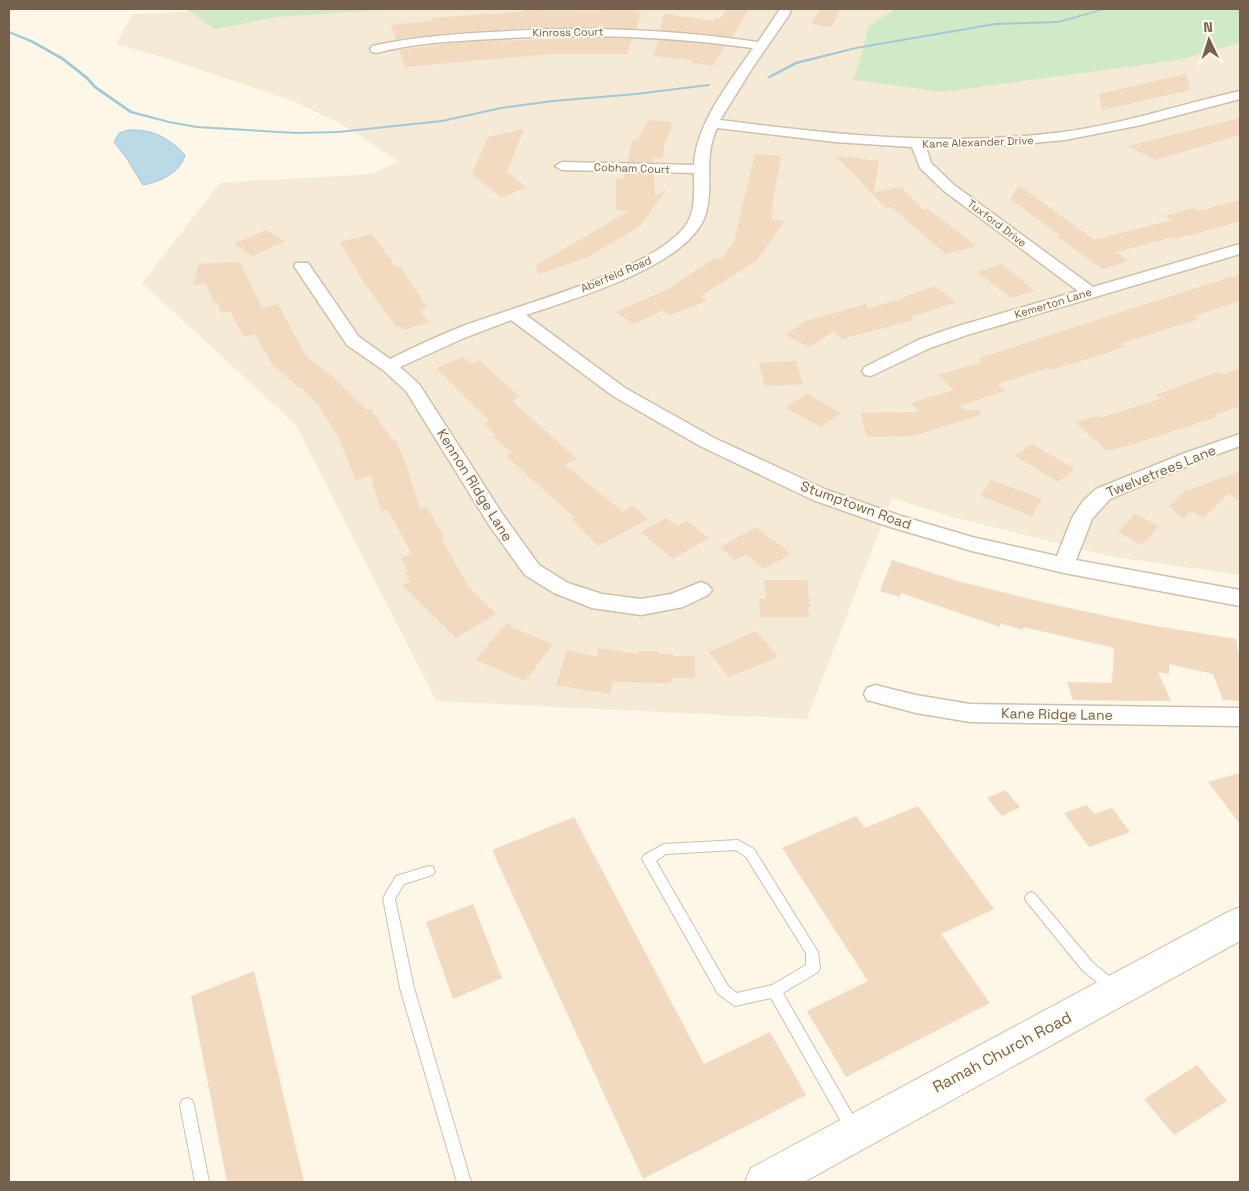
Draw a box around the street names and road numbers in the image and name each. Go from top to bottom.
street label: Kinross Court [532,24,604,40]
street label: Kane Alexander Drive [922,133,1034,151]
street label: Cobham Court [594,160,670,176]
street label: Tuxford Drive [965,196,1029,250]
street label: Aberfeld Road [579,253,653,295]
street label: Kemerton Lane [1013,285,1093,321]
street label: Kennon Ridge Lane [433,425,517,545]
street label: Twelvetrees Lane [1103,441,1219,501]
street label: Stumptown Road [798,477,914,533]
street label: Kane Ridge Lane [1001,704,1113,724]
street label: Ramah Church Road [929,1006,1075,1098]

